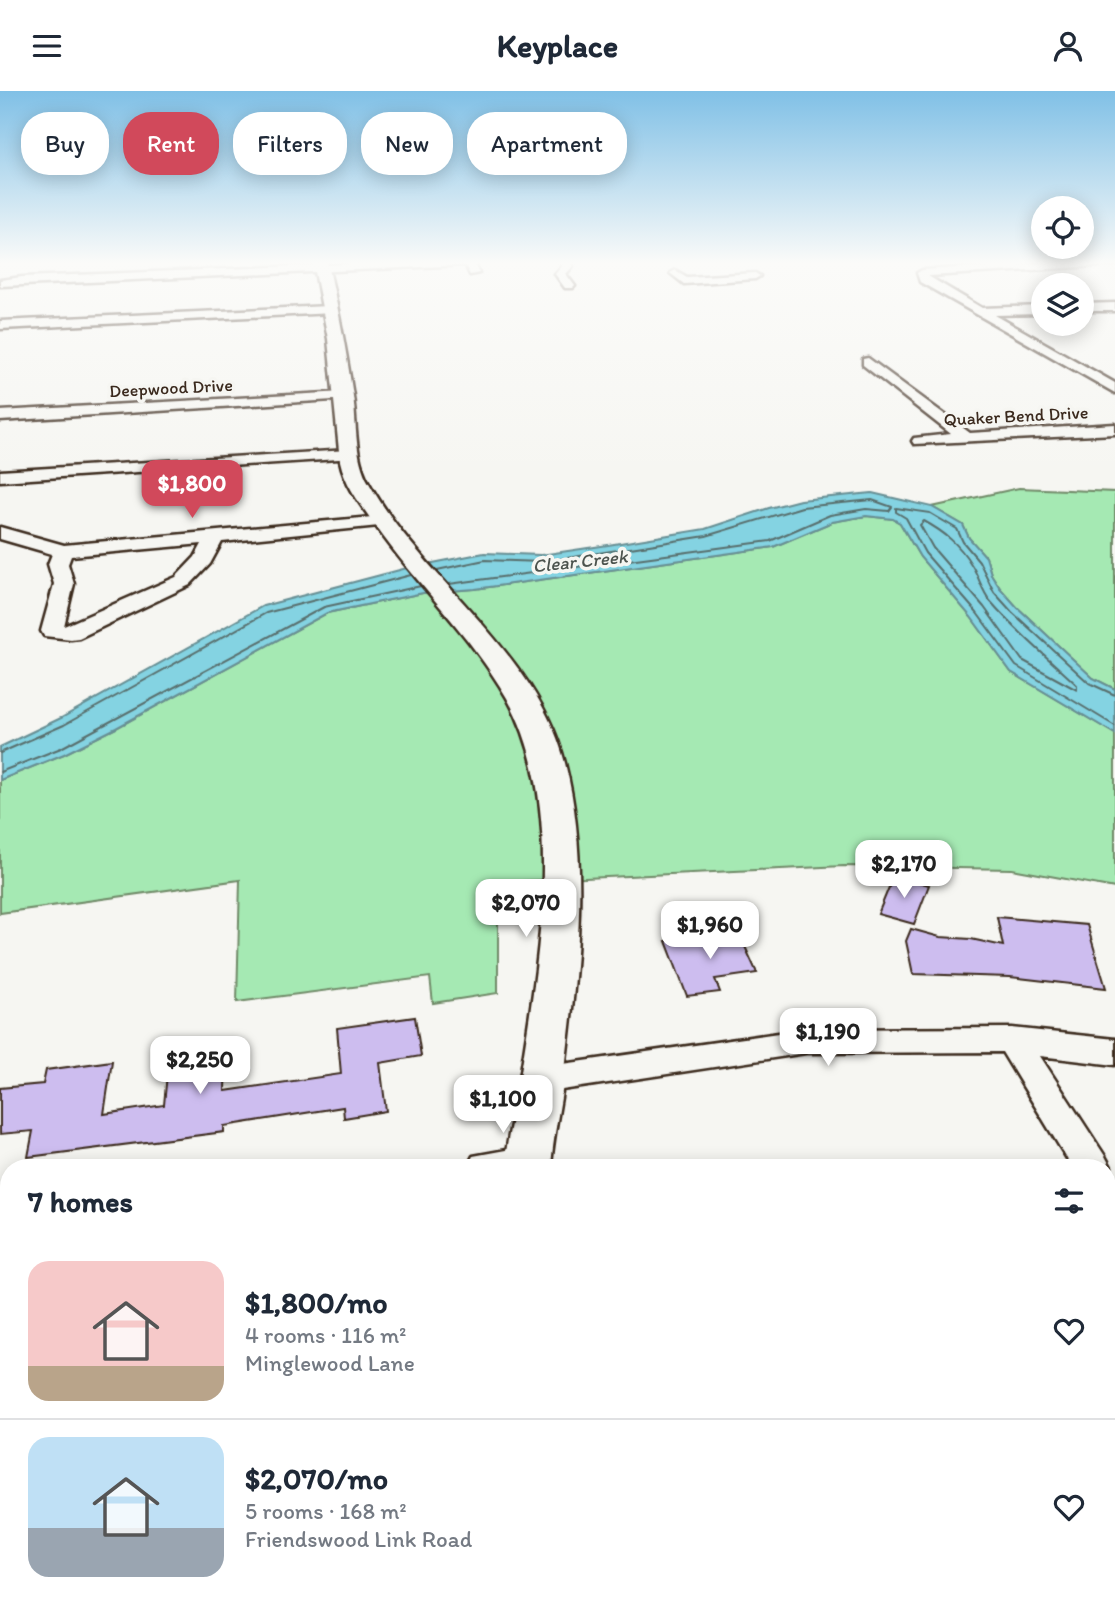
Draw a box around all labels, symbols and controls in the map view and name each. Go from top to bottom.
icon: menu [28,27,66,65]
text: Keyplace [497,27,618,65]
icon: person [1049,27,1087,65]
chip: Buy [21,112,109,175]
chip: Rent [123,112,219,175]
chip: Filters [233,112,347,175]
chip: New [361,112,453,175]
chip: Apartment [467,112,627,175]
map controls [1031,196,1094,336]
button: locate [1031,196,1094,259]
button: layers [1031,273,1094,336]
street label: Deepwood Drive [109,374,233,402]
street label: Quaker Bend Drive [943,401,1089,431]
pin: $1,800 [135,461,249,520]
text: $1,800 [158,469,226,497]
water label: Clear Creek [531,544,630,577]
pin: $2,170 [847,841,961,900]
text: $2,170 [871,849,937,877]
pin: $2,070 [469,879,583,939]
text: $2,070 [492,888,560,916]
pin: $1,960 [653,901,767,961]
text: $1,960 [677,910,743,938]
pin: $1,190 [771,1009,885,1068]
text: $1,190 [796,1017,860,1045]
pin: $2,250 [143,1037,257,1096]
text: $2,250 [166,1045,234,1073]
pin: $1,100 [446,1075,560,1135]
text: $1,100 [470,1084,536,1112]
icon: filters [1050,1182,1088,1220]
text: 7 homes [28,1183,133,1220]
text: $1,800/mo [245,1284,388,1321]
icon: home [84,1289,168,1373]
icon: heart [1050,1312,1088,1350]
text: 4 rooms · 116 m² [245,1321,407,1349]
text: Minglewood Lane [245,1349,415,1377]
text: $2,070/mo [245,1460,388,1497]
icon: home [84,1465,168,1549]
icon: heart [1050,1488,1088,1526]
text: 5 rooms · 168 m² [245,1497,407,1525]
text: Friendswood Link Road [245,1525,472,1553]

